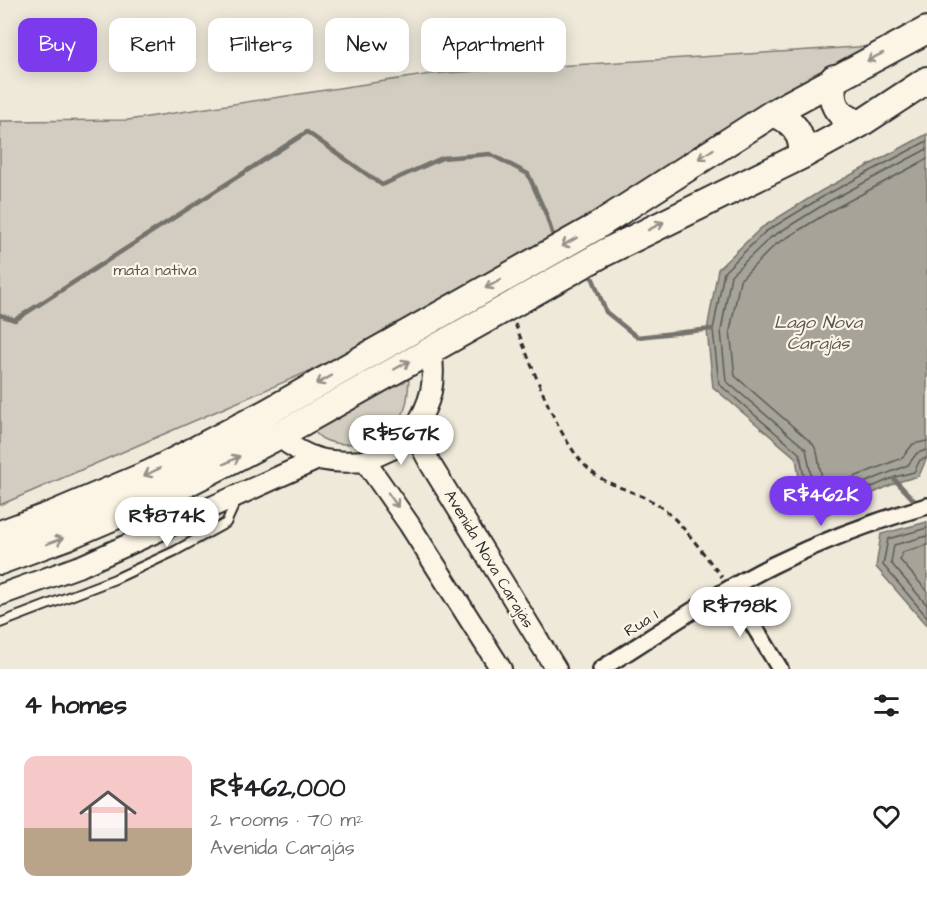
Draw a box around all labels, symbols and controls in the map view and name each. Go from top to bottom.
chip: Buy [18,18,97,72]
chip: Rent [109,18,196,72]
chip: Filters [208,18,313,72]
chip: New [325,18,409,72]
chip: Apartment [421,18,566,72]
one-way arrow [867,51,884,63]
one-way arrow [698,149,715,161]
one-way arrow [647,220,665,231]
one-way arrow [561,237,579,248]
park label: mata nativa [113,259,197,281]
one-way arrow [485,278,502,290]
water label: Lago Nova Carajás [774,310,863,356]
one-way arrow [394,358,411,370]
one-way arrow [316,374,333,386]
pin: R$567K [352,415,450,466]
text: R$567K [363,420,439,448]
one-way arrow [223,453,241,465]
one-way arrow [143,466,161,478]
pin: R$462K [772,476,870,527]
text: R$462K [783,481,859,509]
street label: Avenida Nova Carajás [439,486,539,632]
one-way arrow [387,492,399,508]
pin: R$874K [118,497,216,548]
text: R$874K [129,502,205,530]
one-way arrow [45,534,64,545]
pin: R$798K [691,587,789,638]
text: R$798K [703,592,777,620]
street label: Rua 1 [620,604,662,642]
text: 4 homes [24,687,127,723]
icon: filters [870,689,903,722]
text: R$462,000 [210,770,346,806]
icon: home [72,780,144,852]
icon: heart [870,800,903,833]
text: 2 rooms · 70 m² [210,806,363,834]
text: Avenida Carajás [210,834,355,862]

